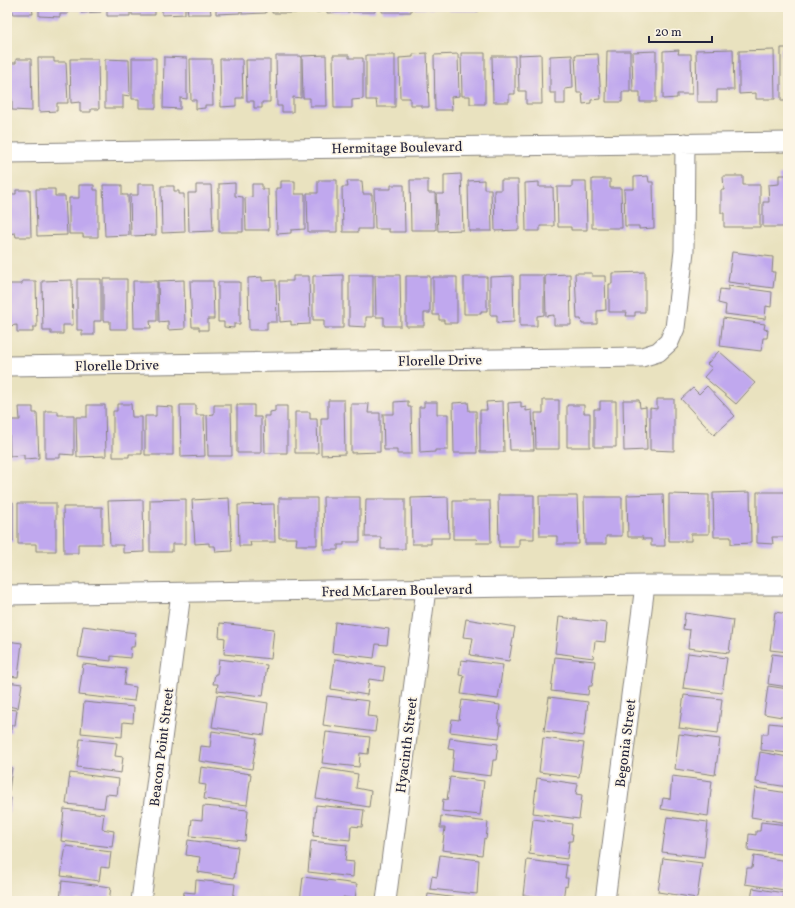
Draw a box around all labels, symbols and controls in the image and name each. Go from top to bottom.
scale bar [649,18,712,44]
text: 20 m [655,25,682,41]
street label: Hermitage Boulevard [331,138,463,159]
street label: Florelle Drive [398,351,483,372]
street label: Florelle Drive [75,356,160,377]
street label: Fred McLaren Boulevard [321,581,473,602]
street label: Beacon Point Street [146,687,179,808]
street label: Hyacinth Street [392,696,423,794]
street label: Begonia Street [612,698,641,789]

